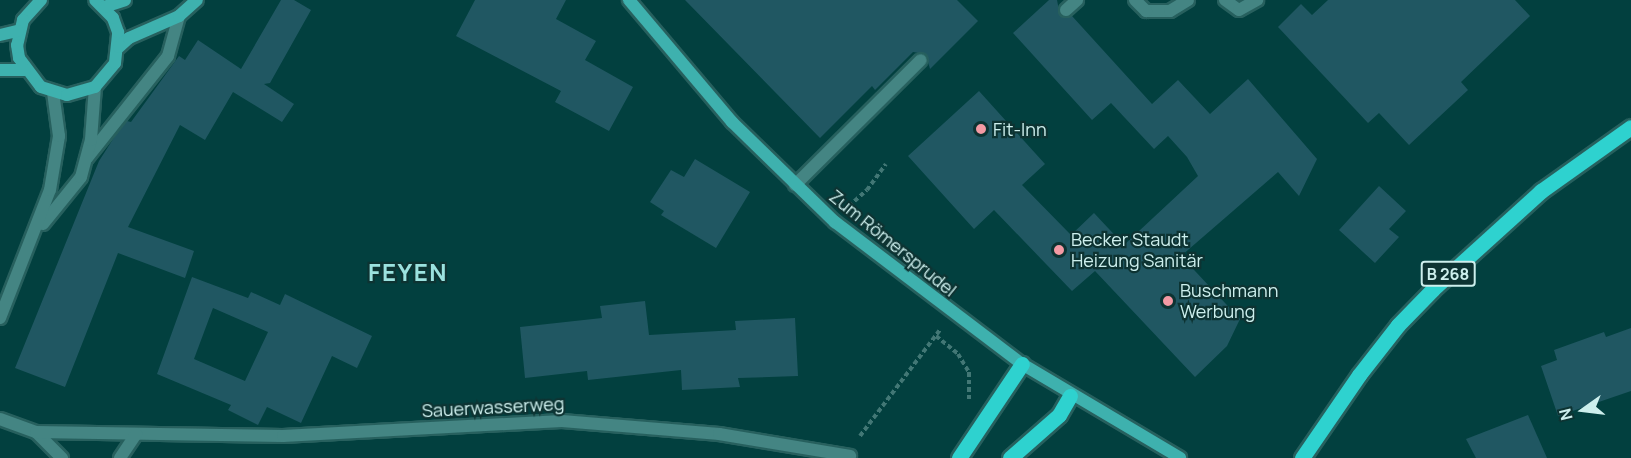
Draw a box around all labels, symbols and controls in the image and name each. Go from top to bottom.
place label: Fit-Inn [993,118,1047,140]
marker: Fit-Inn [974,122,988,136]
street label: Zum Römersprudel [825,185,961,301]
place label: Becker Staudt Heizung Sanitär [1071,229,1203,272]
marker: Becker Staudt Heizung Sanitär [1052,243,1066,257]
district label: FEYEN [368,258,448,286]
road number: B 268 [1420,261,1476,287]
place label: Buschmann Werbung [1180,280,1278,322]
marker: Buschmann Werbung [1161,294,1175,308]
north arrow [1553,380,1613,440]
street label: Sauerwasserweg [421,392,565,422]
text: N [1553,406,1578,423]

